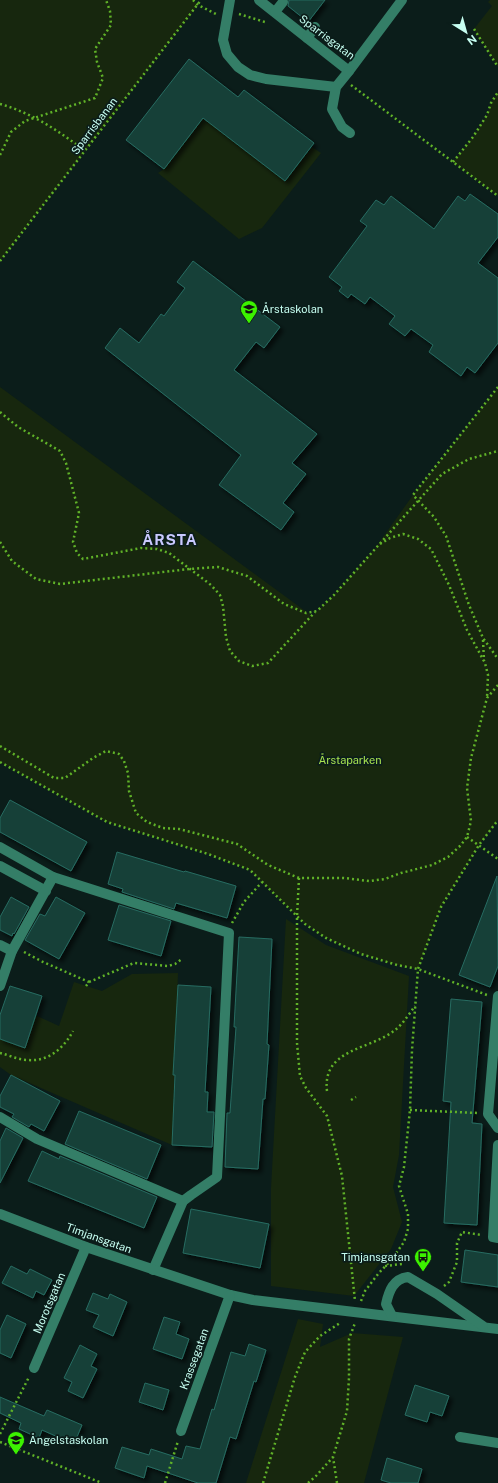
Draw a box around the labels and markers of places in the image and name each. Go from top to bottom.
school or university icon: Årstaskolan [239,299,259,324]
place label: Årstaskolan [262,302,323,315]
bus stop icon: Timjansgatan [413,1247,433,1272]
place label: Timjansgatan [341,1251,410,1263]
school or university icon: Ångelstaskolan [6,1430,26,1455]
place label: Ångelstaskolan [29,1433,108,1446]

